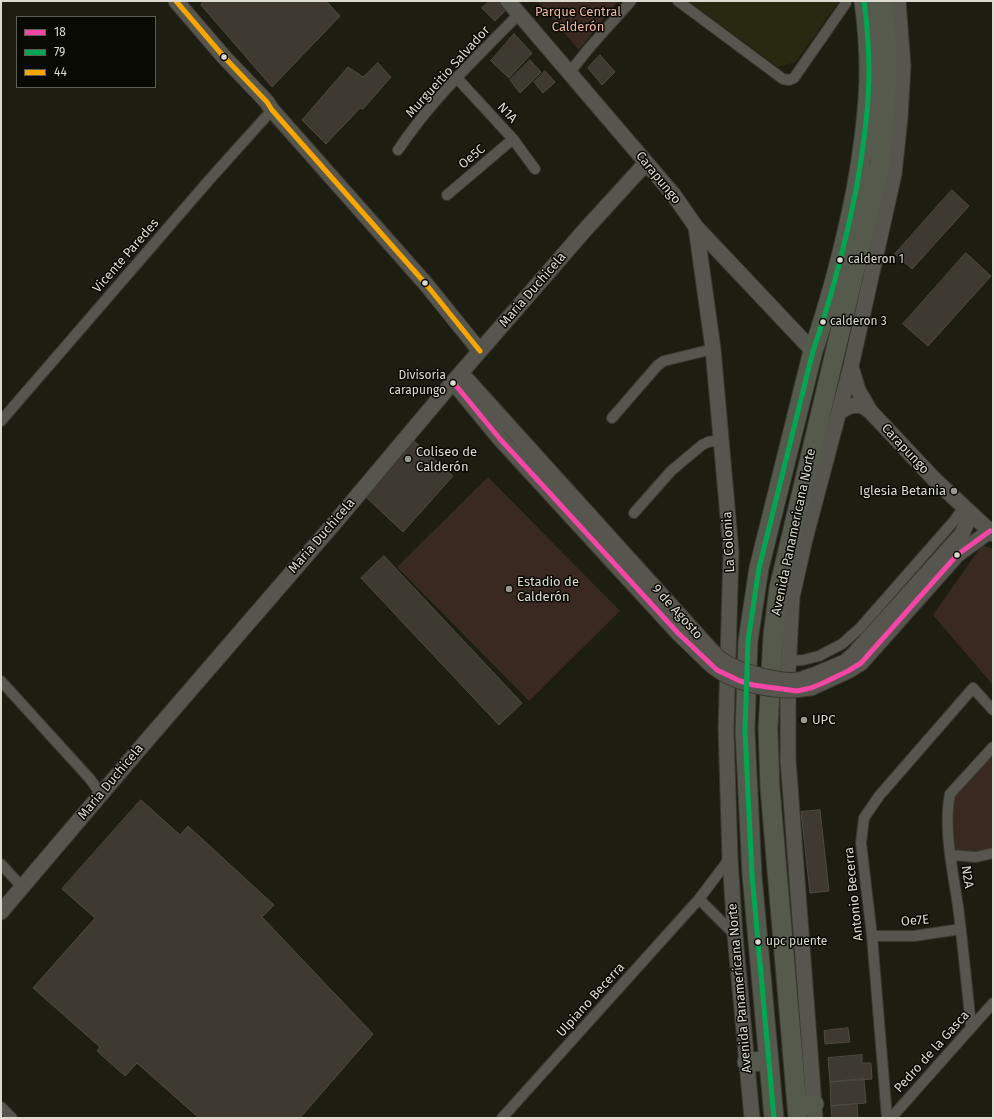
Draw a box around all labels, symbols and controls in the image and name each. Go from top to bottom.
park label: Parque Central Calderón [535,4,621,35]
legend [16,16,156,88]
street label: Murgueitio Salvador [403,23,493,121]
text: 18 [54,25,66,39]
text: 79 [54,45,65,59]
unlabelled marker [219,52,229,62]
text: 44 [54,65,67,79]
street label: N1A [494,100,520,126]
street label: Oe5C [456,141,488,173]
street label: Carapungo [632,149,684,207]
street label: Vicente Paredes [90,216,162,296]
street label: Maria Duchicela [496,250,570,330]
place label: calderon 1 [848,253,904,267]
marker: calderon 1 [835,255,845,265]
unlabelled marker [420,278,430,288]
place label: calderon 3 [830,315,887,329]
marker: calderon 3 [818,317,828,327]
place label: Divisoria carapungo [389,369,446,397]
marker: Divisoria carapungo [448,378,458,388]
street label: Carapungo [878,421,932,477]
place label: Coliseo de Calderón [416,444,477,475]
street label: Avenida Panamericana Norte [769,447,819,617]
marker: Coliseo de Calderón [403,454,413,464]
place label: Iglesia Betania [859,483,946,499]
marker: Iglesia Betania [949,486,959,496]
street label: Maria Duchicela [285,496,359,576]
street label: La Colonia [720,511,738,573]
unlabelled marker [952,550,962,560]
place label: Estadio de Calderón [517,574,579,605]
street label: 9 de Agosto [648,581,706,643]
marker: Estadio de Calderón [504,584,514,594]
place label: UPC [812,712,835,728]
marker: UPC [799,715,809,725]
street label: Maria Duchicela [75,741,147,823]
street label: Antonio Becerra [841,846,867,942]
street label: N2A [958,865,976,889]
street label: Avenida Panamericana Norte [725,902,755,1074]
street label: Oe7E [900,912,930,930]
place label: upc puente [766,935,827,949]
marker: upc puente [753,937,763,947]
street label: Ulpiano Becerra [554,960,628,1040]
street label: Pedro de la Gasca [891,1008,973,1096]

